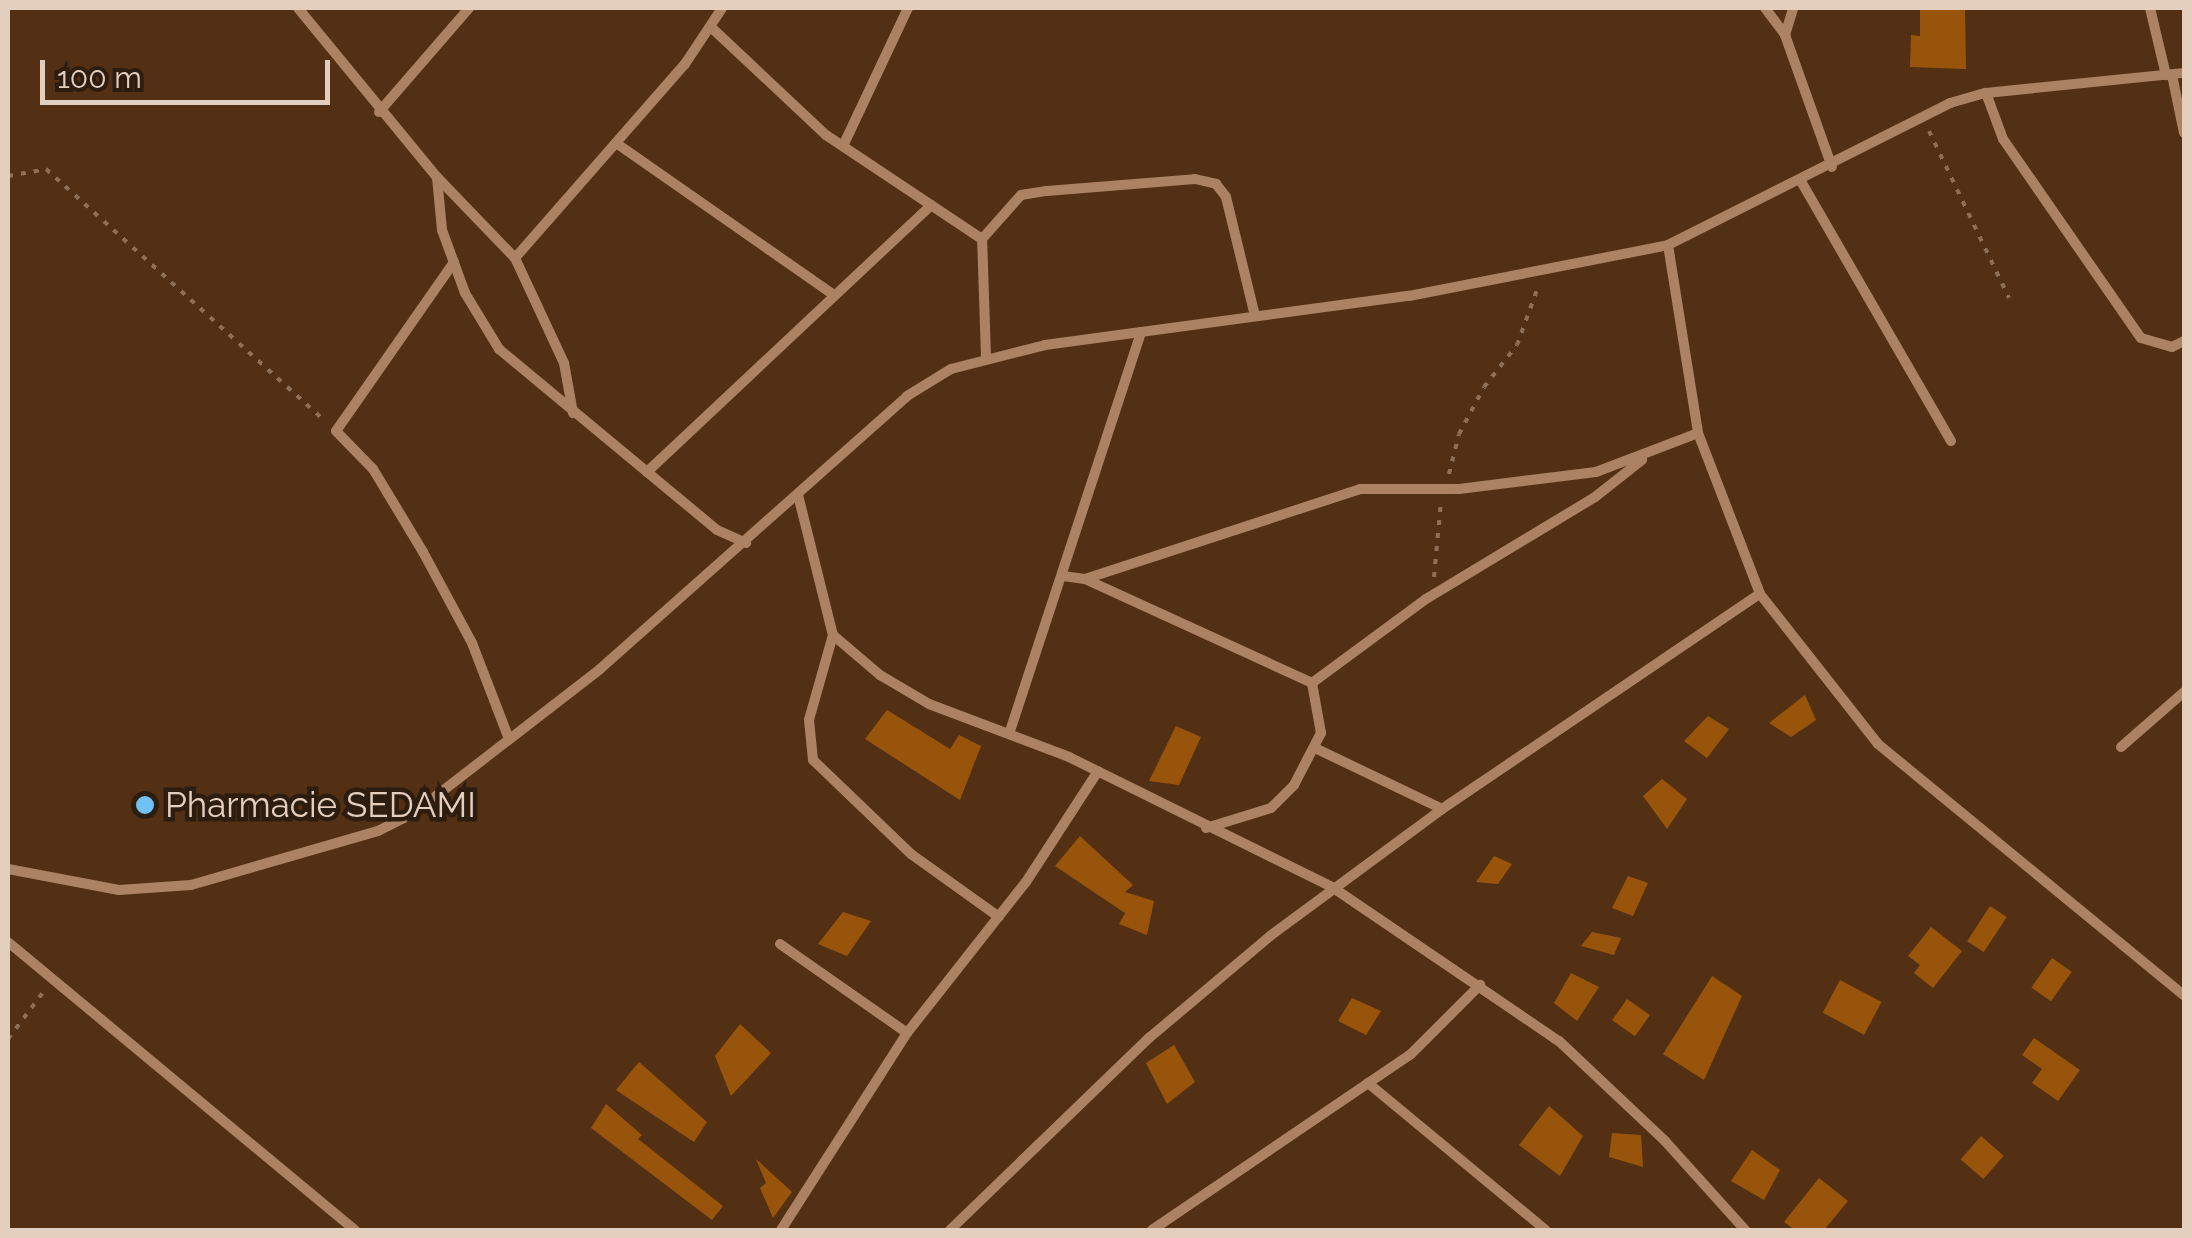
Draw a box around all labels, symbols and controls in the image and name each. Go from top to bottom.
scale bar [45,40,335,102]
text: 100 m [57,60,142,95]
place label: Pharmacie SEDAMI [165,784,476,826]
marker: Pharmacie SEDAMI [134,794,156,816]

